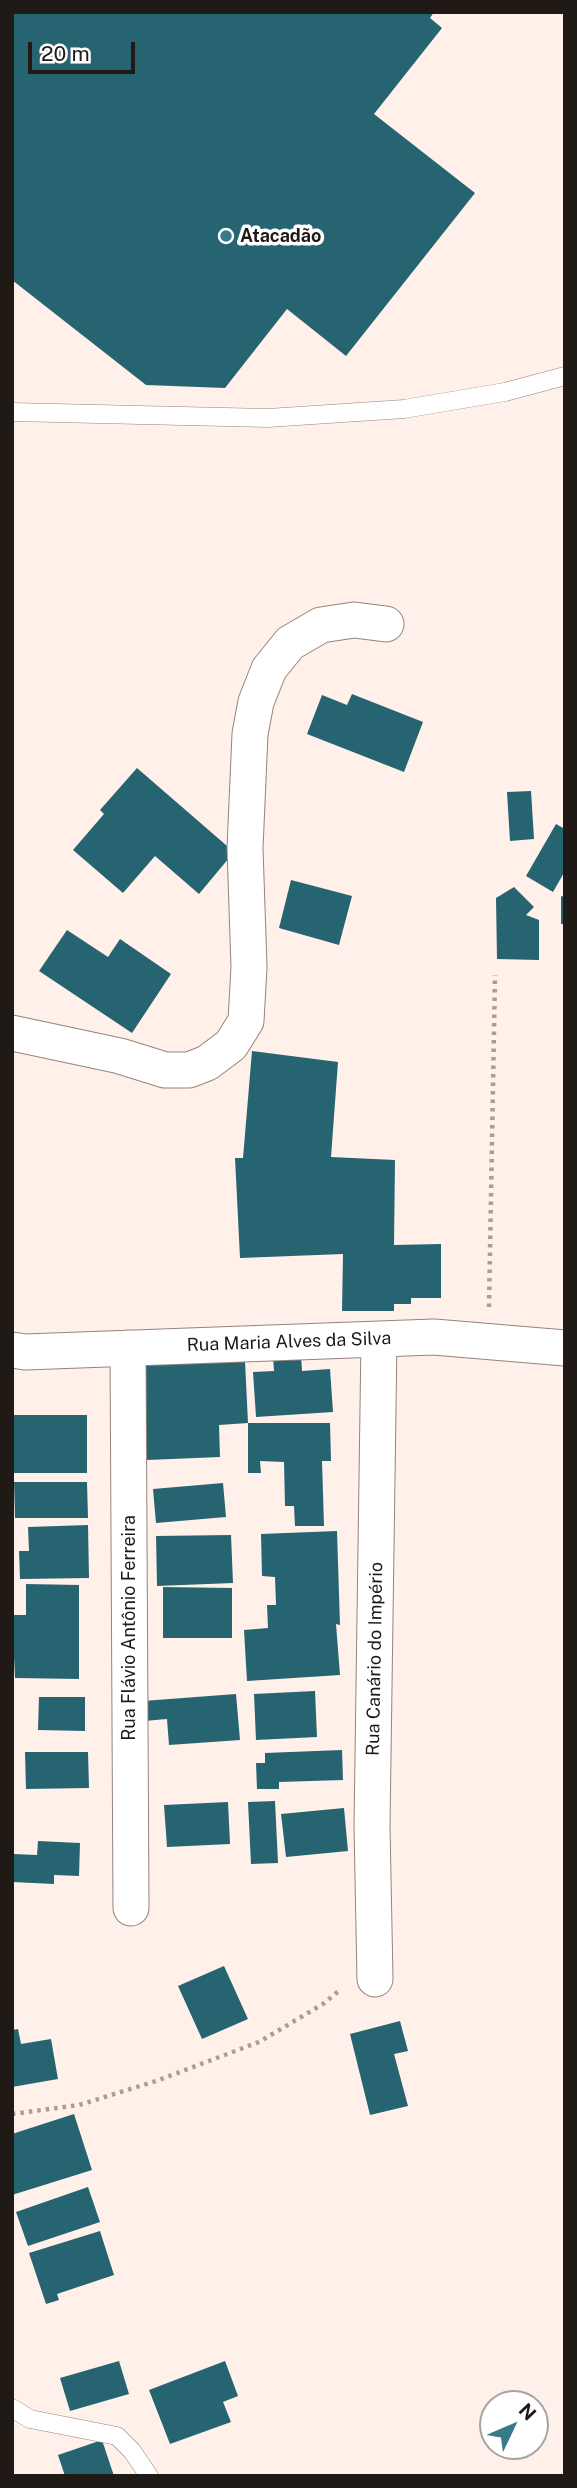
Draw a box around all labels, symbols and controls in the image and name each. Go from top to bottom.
scale bar [32,28,138,72]
text: 20 m [41,41,90,66]
place label: Atacadão [240,225,321,247]
marker: Atacadão [218,228,234,244]
street label: Rua Maria Alves da Silva [186,1328,392,1356]
street label: Rua Flávio Antônio Ferreira [118,1515,140,1741]
street label: Rua Canário do Império [363,1562,387,1756]
north arrow [479,2390,549,2460]
text: N [515,2399,541,2425]

